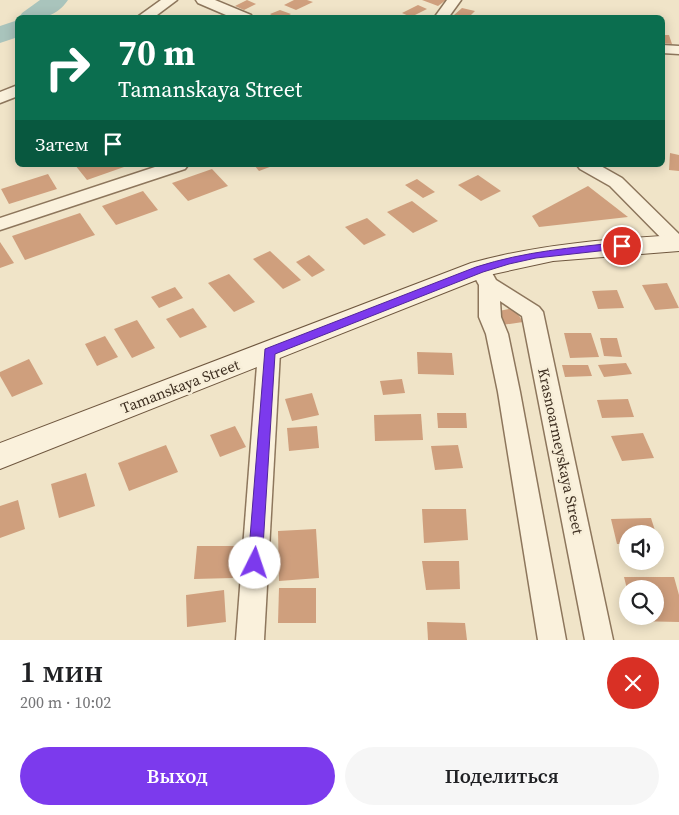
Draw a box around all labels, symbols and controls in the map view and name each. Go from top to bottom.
text: 70 m [118,29,195,77]
icon: right [35,35,100,100]
text: Tamanskaya Street [118,74,302,104]
icon: arrive [99,130,127,158]
text: Затем [35,131,89,157]
pin [601,225,643,267]
icon: arrive [608,232,636,260]
street label: Tamanskaya Street [118,354,242,418]
street label: Krasnoarmeyskaya Street [533,366,589,536]
map controls [619,525,664,625]
button: sound [619,525,664,570]
position arrow [228,536,280,588]
button: search [619,580,664,625]
text: 1 мин [20,651,103,692]
button: close [607,657,659,709]
text: 200 m · 10:02 [20,691,111,713]
button: Выход [20,747,335,805]
button: Поделиться [345,747,659,805]

